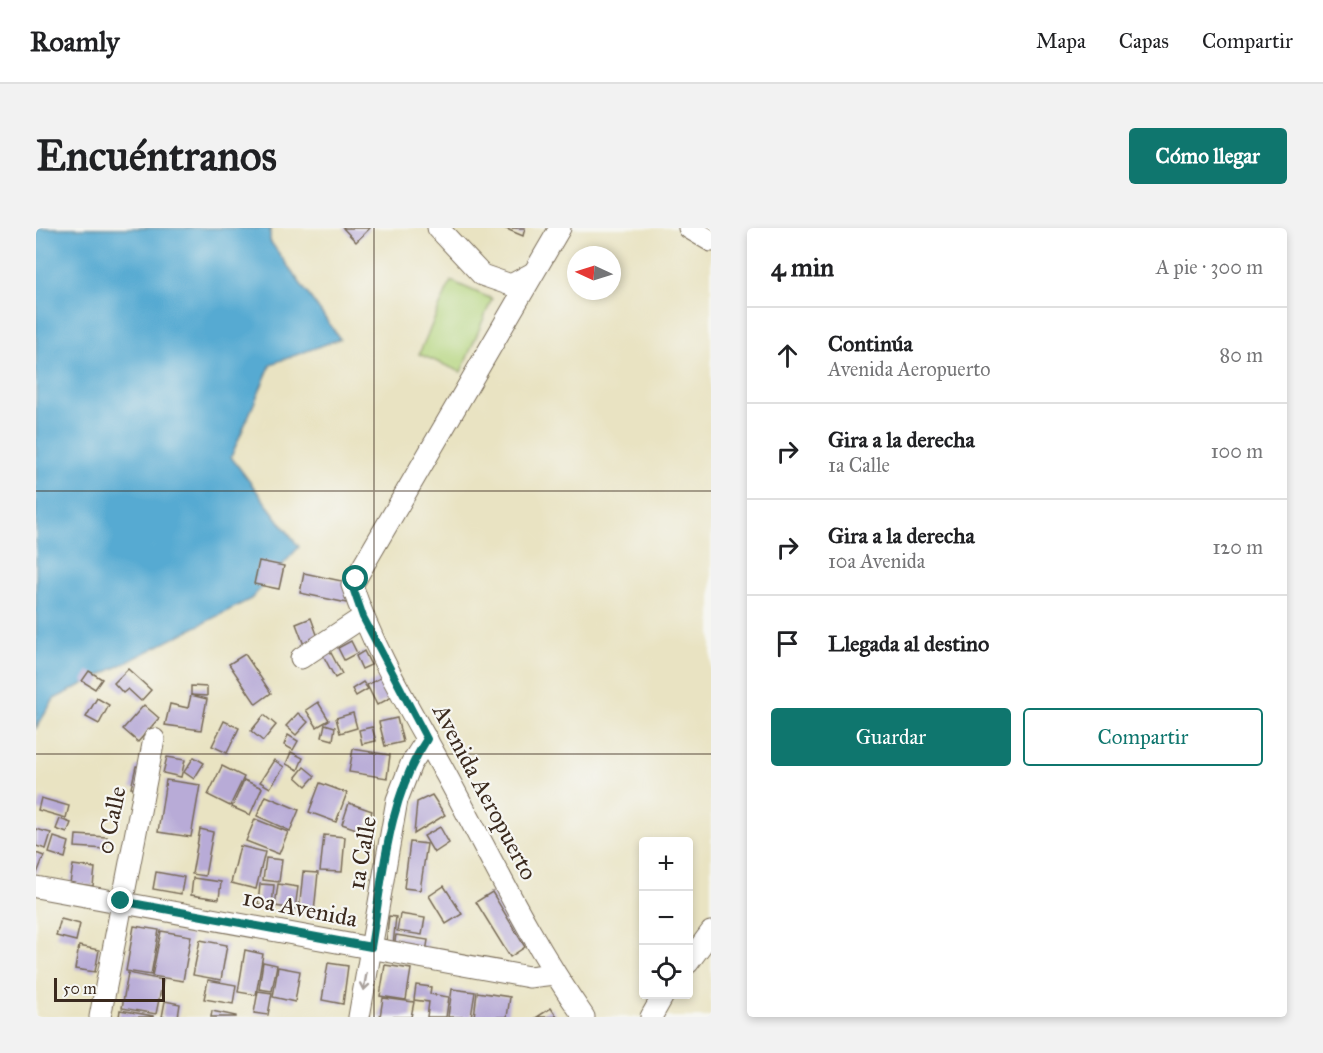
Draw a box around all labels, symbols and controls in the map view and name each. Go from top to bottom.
text: Roamly [30,24,119,59]
text: Mapa [1036,28,1086,54]
text: Capas [1119,28,1169,54]
text: Compartir [1202,28,1293,54]
button: Cómo llegar [1129,128,1287,184]
text: Encuéntranos [36,130,277,182]
north arrow [567,246,621,300]
text: 4 min [771,251,834,283]
text: A pie · 300 m [1156,255,1263,279]
text: Continúa [828,330,913,357]
icon: ahead [771,339,804,372]
text: 80 m [1220,343,1263,367]
text: Avenida Aeropuerto [828,357,991,381]
text: Gira a la derecha [828,426,975,453]
icon: right [771,435,804,468]
text: 100 m [1211,439,1263,463]
text: 1a Calle [828,453,890,477]
text: Gira a la derecha [828,522,975,549]
icon: right [771,531,804,564]
text: 120 m [1212,535,1263,559]
text: 10a Avenida [828,549,925,573]
route start [342,565,368,591]
icon: arrive [771,627,804,660]
text: Llegada al destino [828,630,989,657]
street label: Avenida Aeropuerto [426,698,544,885]
button: Guardar [771,708,1011,766]
button: Compartir [1023,708,1263,766]
street label: 0 Calle [89,783,133,857]
street label: 1a Calle [341,814,383,892]
map controls [639,837,693,999]
button: + [639,837,693,891]
street label: 10a Avenida [240,882,361,934]
route end [107,887,133,913]
button: − [639,891,693,945]
button: locate [639,945,693,999]
one-way arrow [359,972,370,991]
scale bar [54,975,165,1002]
text: 50 m [63,979,97,998]

